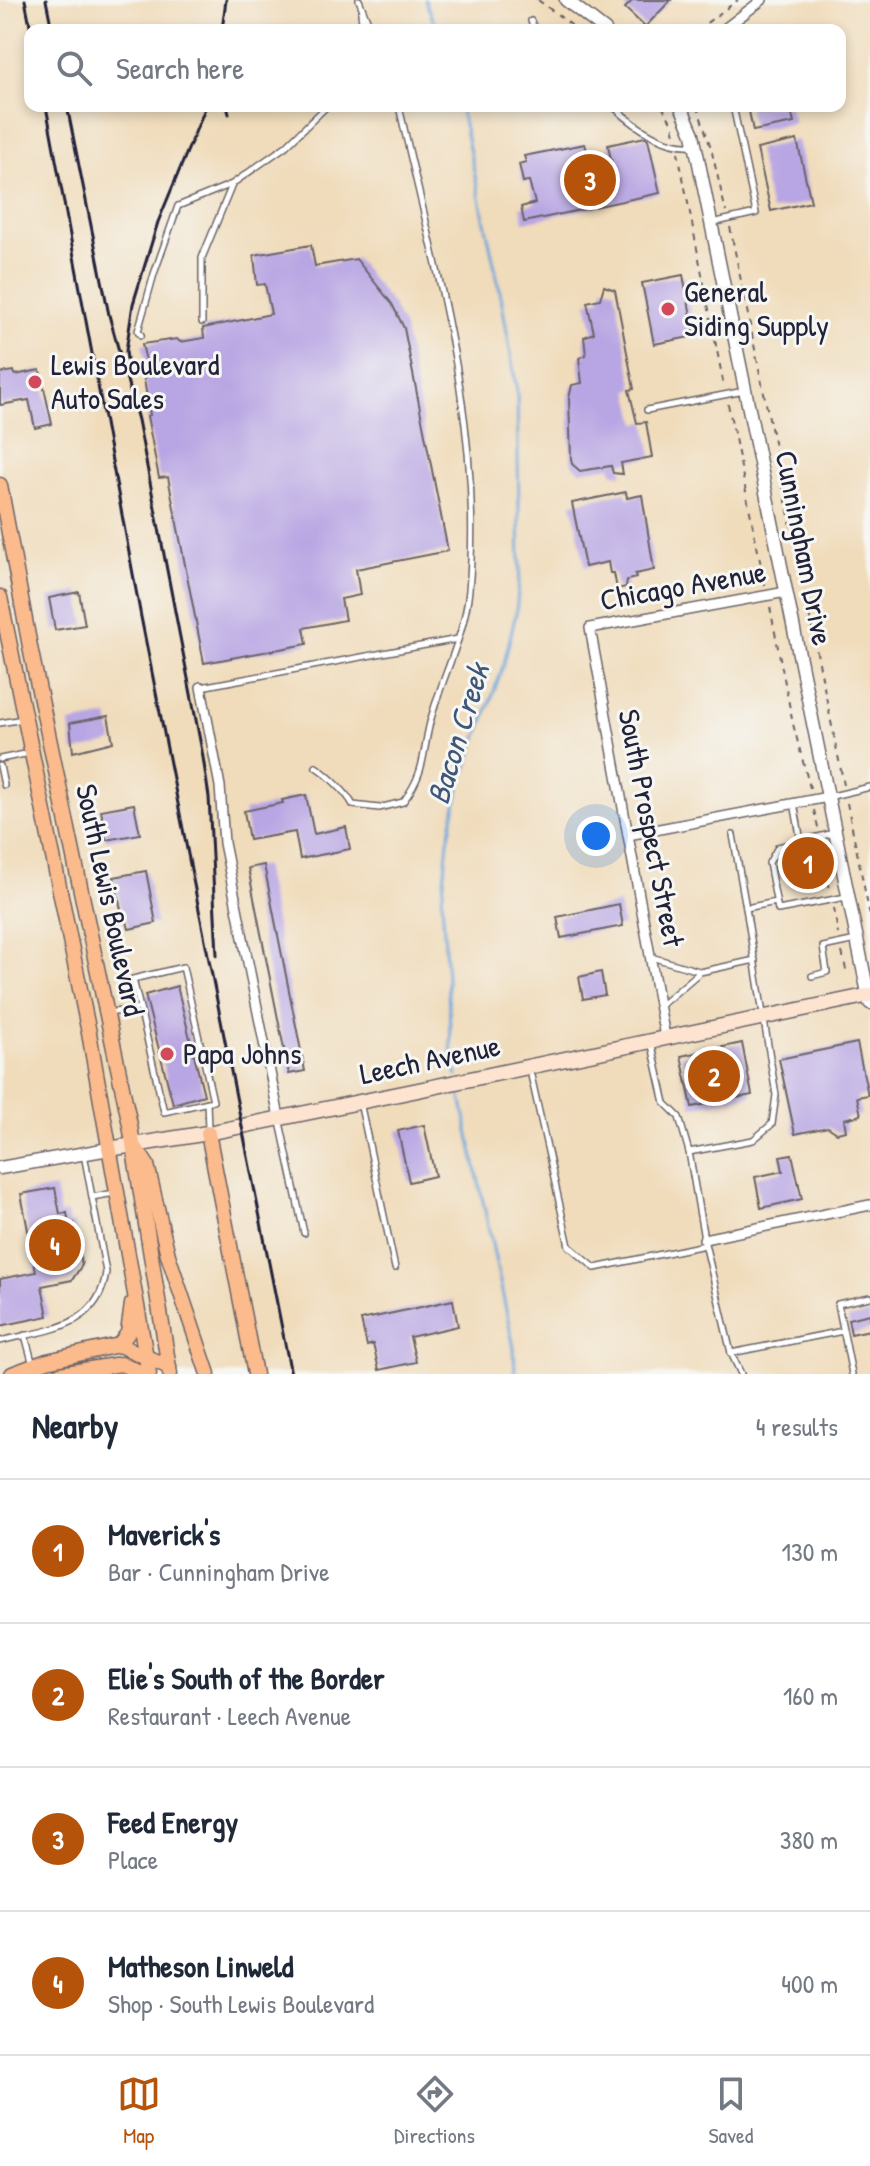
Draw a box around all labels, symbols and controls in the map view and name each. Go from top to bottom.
search box [24,24,846,112]
icon: search [52,46,96,90]
text: Search here [116,48,244,88]
pin: 3 [564,150,616,210]
place label: General Siding Supply [684,271,829,345]
marker: General Siding Supply [659,300,677,318]
place label: Lewis Boulevard Auto Sales [51,344,220,418]
marker: Lewis Boulevard Auto Sales [26,373,44,391]
street label: Cunningham Drive [767,447,843,649]
street label: Chicago Avenue [597,551,769,619]
water label: Bacon Creek [416,656,500,809]
street label: South Prospect Street [609,706,695,950]
street label: South Lewis Boulevard [67,780,155,1020]
your location [576,816,616,856]
pin: 1 [782,833,834,893]
street label: Leech Avenue [356,1025,504,1093]
place label: Papa Johns [183,1033,302,1073]
marker: Papa Johns [158,1045,176,1063]
pin: 2 [688,1046,740,1106]
pin: 4 [29,1215,81,1275]
text: Nearby [32,1403,118,1449]
text: 4 results [756,1409,838,1444]
text: Maverick's [108,1514,220,1554]
text: 1 [53,1534,63,1569]
text: 130 m [782,1534,838,1569]
text: Bar · Cunningham Drive [108,1554,330,1589]
text: Elie's South of the Border [108,1658,385,1698]
text: 2 [52,1678,64,1713]
text: 160 m [783,1678,838,1713]
text: Restaurant · Leech Avenue [108,1698,351,1733]
text: Feed Energy [108,1802,238,1842]
text: 3 [52,1822,64,1857]
text: 380 m [780,1822,838,1857]
text: Place [108,1842,158,1877]
text: Matheson Linweld [108,1946,294,1986]
text: 4 [53,1966,63,2001]
text: 400 m [781,1966,838,2001]
text: Shop · South Lewis Boulevard [108,1986,374,2021]
tab: Map [117,2072,161,2150]
tab: Directions [394,2072,475,2150]
tab: Saved [708,2072,753,2150]

